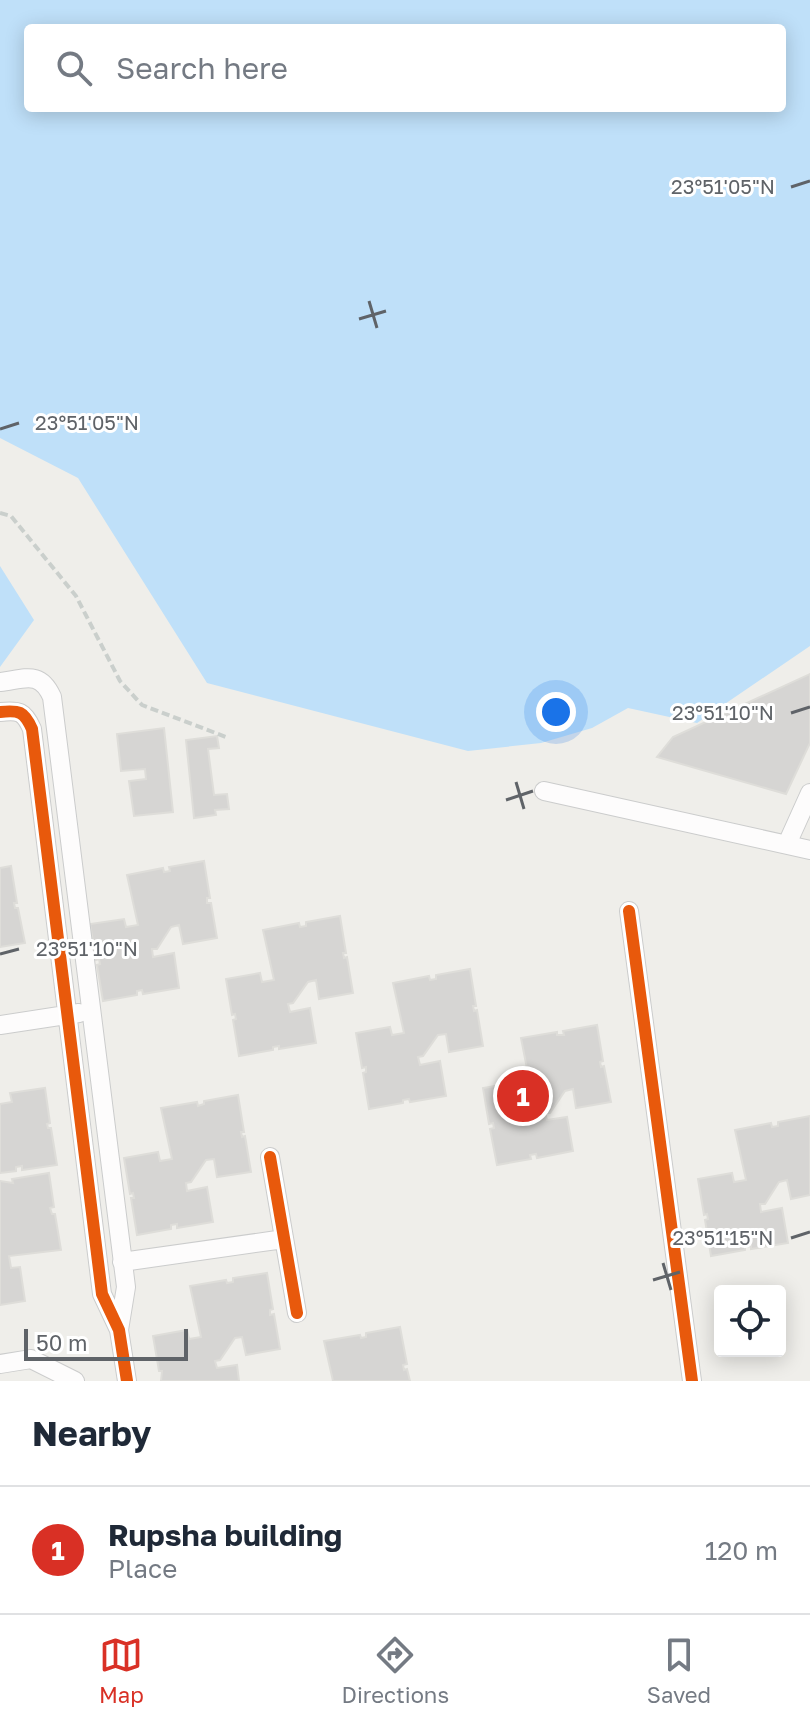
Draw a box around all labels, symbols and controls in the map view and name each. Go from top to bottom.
search box [24,24,786,112]
icon: search [52,46,96,90]
text: Search here [116,50,288,86]
text: 23°51'05"N [671,174,775,198]
text: 23°51'05"N [35,410,139,434]
your location [536,692,576,732]
text: 23°51'10"N [672,700,774,724]
text: 23°51'10"N [36,936,138,960]
pin: 1 [497,1066,549,1126]
text: 23°51'15"N [672,1225,774,1249]
map controls [714,1285,786,1357]
button: locate [714,1285,786,1357]
scale bar [24,1325,188,1361]
text: 50 m [36,1329,87,1356]
text: Nearby [32,1413,152,1453]
text: Rupsha building [108,1517,342,1553]
text: 1 [51,1535,65,1566]
text: 120 m [705,1535,778,1566]
text: Place [108,1553,177,1584]
tab: Map [99,1633,144,1708]
tab: Directions [342,1633,449,1708]
tab: Saved [647,1633,711,1708]

